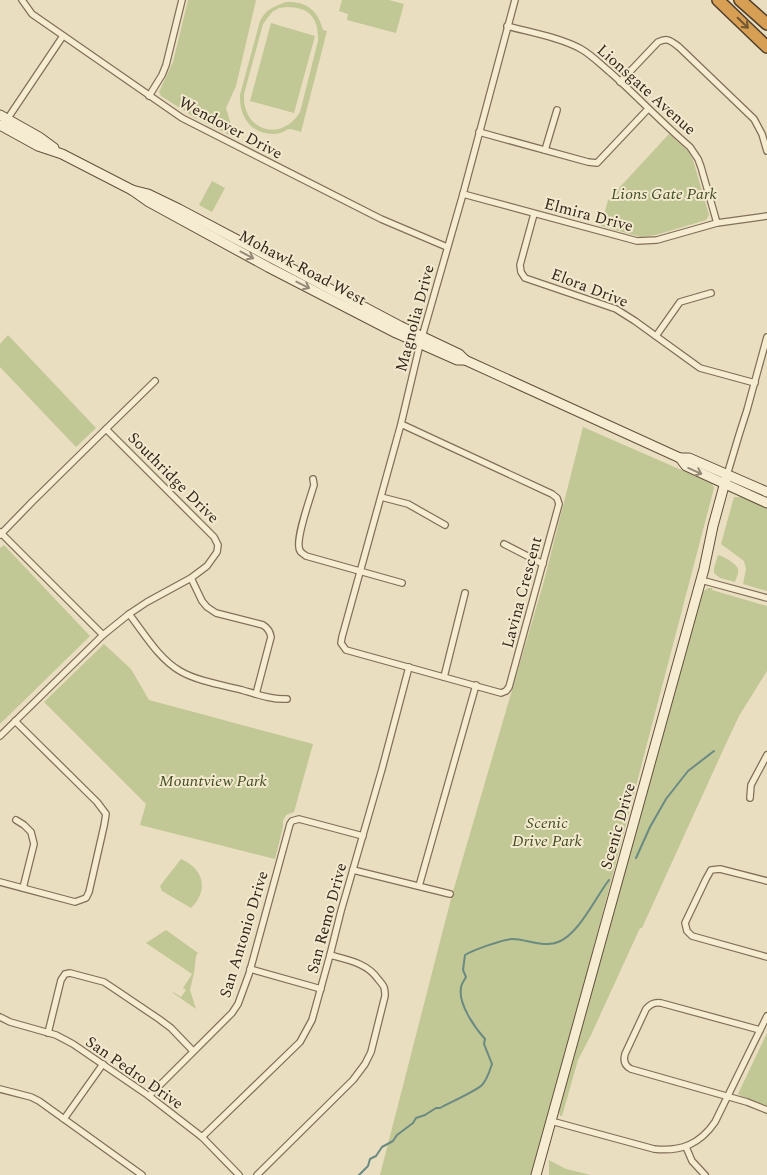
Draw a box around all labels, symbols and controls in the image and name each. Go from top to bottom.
one-way arrow [736,17,748,29]
street label: Lionsgate Avenue [591,39,701,141]
street label: Wendover Drive [174,90,287,165]
park label: Lions Gate Park [611,182,717,206]
street label: Elmira Drive [542,192,636,238]
street label: Mohawk Road West [234,224,371,312]
one-way arrow [239,251,254,260]
street label: Magnolia Drive [389,262,441,375]
street label: Elora Drive [547,262,632,314]
one-way arrow [295,281,310,290]
street label: Southridge Drive [122,426,225,529]
one-way arrow [687,466,702,476]
street label: Lavina Crescent [496,533,548,651]
park label: Mountview Park [159,769,268,793]
street label: Scenic Drive [594,780,642,873]
park label: Scenic Drive Park [512,811,583,853]
street label: San Remo Drive [301,860,353,976]
street label: San Antonio Drive [213,868,275,1001]
street label: San Pedro Drive [81,1030,188,1116]

